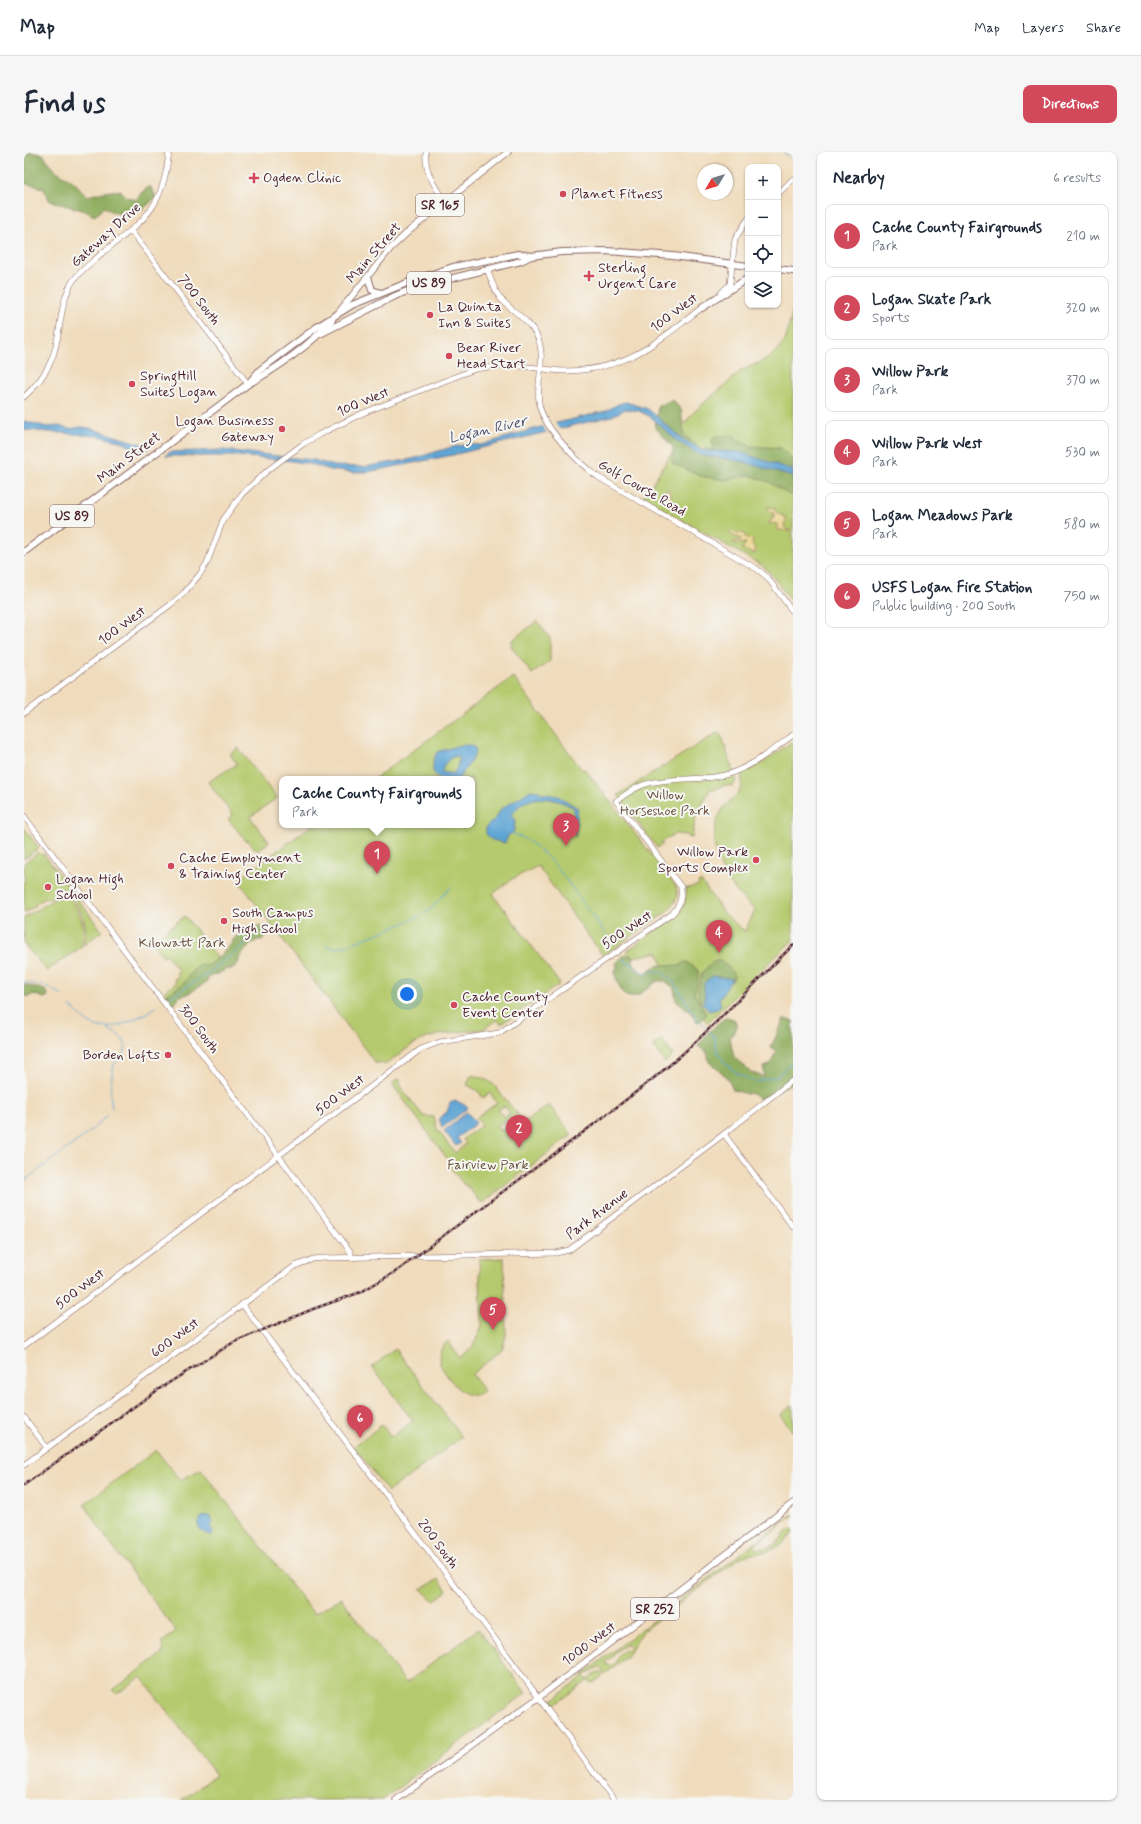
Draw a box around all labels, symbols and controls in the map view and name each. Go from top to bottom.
text: Map [20,15,55,40]
text: Map [974,19,1000,37]
text: Layers [1022,19,1064,37]
text: Share [1086,19,1121,37]
button: Directions [1023,85,1117,123]
text: Find us [24,86,105,123]
north arrow [697,164,733,200]
map controls [745,164,781,308]
button: + [745,164,781,200]
text: Nearby [833,167,885,189]
place label: Ogden Clinic [263,169,342,187]
text: 6 results [1053,170,1101,187]
marker: Ogden Clinic [248,172,260,184]
place label: Planet Fitness [571,185,663,203]
marker: Planet Fitness [558,189,568,199]
road number: SR 165 [416,194,464,216]
street label: Gateway Drive [67,199,145,271]
button: − [745,200,781,236]
street label: Main Street [343,218,406,287]
text: Cache County Fairgrounds [872,218,1042,238]
text: 1 [844,228,850,245]
text: 210 m [1066,228,1100,245]
button: locate [745,236,781,272]
text: Park [872,238,898,255]
place label: Sterling Urgent Care [598,259,677,295]
marker: Sterling Urgent Care [583,270,595,282]
street label: 700 South [174,271,224,329]
road number: US 89 [407,272,451,294]
button: layers [745,272,781,308]
street label: 100 West [647,289,702,337]
text: Logan Skate Park [872,290,991,310]
place label: La Quinta Inn & Suites [438,298,511,332]
text: 2 [844,300,850,317]
text: 320 m [1066,300,1100,317]
marker: La Quinta Inn & Suites [425,310,435,320]
text: Sports [872,310,910,327]
place label: Bear River Head Start [457,339,526,373]
marker: Bear River Head Start [444,351,454,361]
text: Willow Park [872,362,948,382]
place label: SpringHill Suites Logan [140,367,218,403]
text: 3 [844,372,850,389]
text: 370 m [1066,372,1100,389]
marker: SpringHill Suites Logan [127,379,137,389]
text: Park [872,382,898,399]
street label: 100 West [334,383,392,421]
water label: Logan River [447,411,531,451]
place label: Logan Business Gateway [175,412,274,446]
marker: Logan Business Gateway [277,424,287,434]
street label: Main Street [94,428,165,488]
text: Willow Park West [872,434,982,454]
text: 4 [843,444,851,461]
text: 530 m [1065,444,1100,461]
text: Park [872,454,898,471]
street label: Golf Course Road [595,456,689,520]
road number: US 89 [50,505,94,527]
text: Logan Meadows Park [872,506,1013,526]
text: 5 [843,516,851,533]
text: 580 m [1063,516,1100,533]
text: Park [872,526,898,543]
text: USFS Logan Fire Station [872,578,1032,598]
text: 6 [844,588,850,605]
text: 750 m [1064,588,1100,605]
text: Public building · 200 South [872,598,1015,615]
street label: 100 West [95,602,150,650]
popup [279,776,475,828]
text: Cache County Fairgrounds [292,784,462,804]
park label: Willow Horseshoe Park [620,786,710,820]
text: Park [292,804,318,821]
pin: 3 [553,813,579,846]
pin: 1 [364,841,390,874]
place label: Willow Park Sports Complex [658,843,749,877]
place label: Cache Employment & Training Center [179,849,302,885]
marker: Willow Park Sports Complex [751,855,761,865]
marker: Cache Employment & Training Center [166,861,176,871]
place label: Logan High School [56,870,124,904]
marker: Logan High School [43,882,53,892]
place label: South Campus High School [232,904,314,940]
street label: 500 West [598,906,656,953]
marker: South Campus High School [219,916,229,926]
pin: 4 [706,920,732,953]
park label: Kilowatt Park [138,934,226,952]
your location [397,984,417,1004]
place label: Cache County Event Center [462,988,548,1022]
marker: Cache County Event Center [449,1000,459,1010]
street label: 300 South [175,1001,223,1057]
place label: Borden Lofts [83,1046,160,1064]
marker: Borden Lofts [163,1050,173,1060]
street label: 500 West [312,1070,369,1119]
pin: 2 [506,1115,532,1148]
park label: Fairview Park [447,1156,529,1174]
street label: Park Avenue [562,1185,632,1243]
street label: 500 West [52,1264,109,1313]
pin: 5 [480,1297,506,1330]
street label: 600 West [147,1314,203,1362]
pin: 6 [347,1405,373,1438]
street label: 200 South [414,1516,463,1573]
road number: SR 252 [631,1598,679,1620]
street label: 1000 West [558,1618,620,1670]

